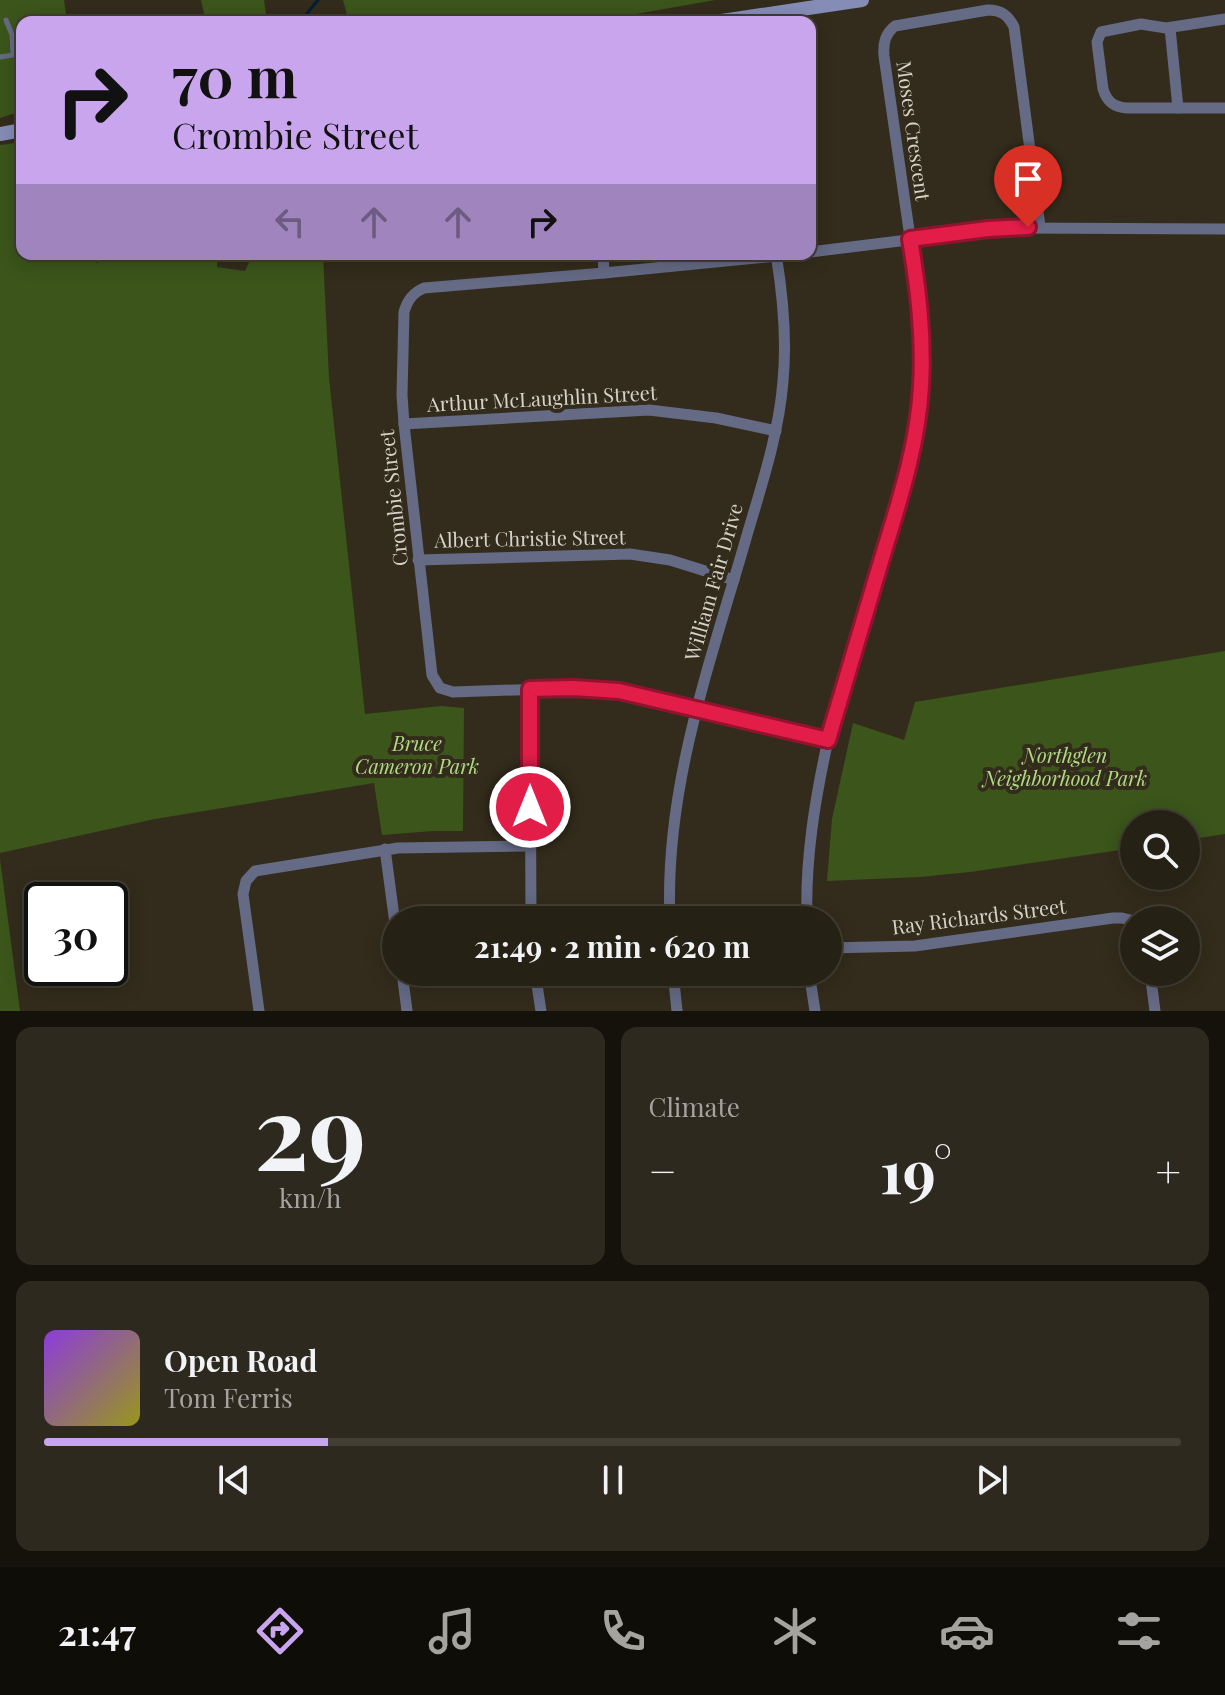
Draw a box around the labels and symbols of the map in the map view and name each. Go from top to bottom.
street label: Moses Crescent [891,59,938,203]
pin [994,145,1062,227]
street label: Arthur McLaughlin Street [425,378,658,417]
street label: Crombie Street [372,428,413,568]
street label: William Fair Drive [677,500,748,665]
street label: Albert Christie Street [433,522,627,553]
park label: Bruce Cameron Park [355,729,479,779]
park label: Northglen Neighborhood Park [981,741,1147,791]
position arrow [488,765,572,849]
speed limit sign: 30 [24,882,128,986]
street label: Ray Richards Street [890,891,1068,940]

